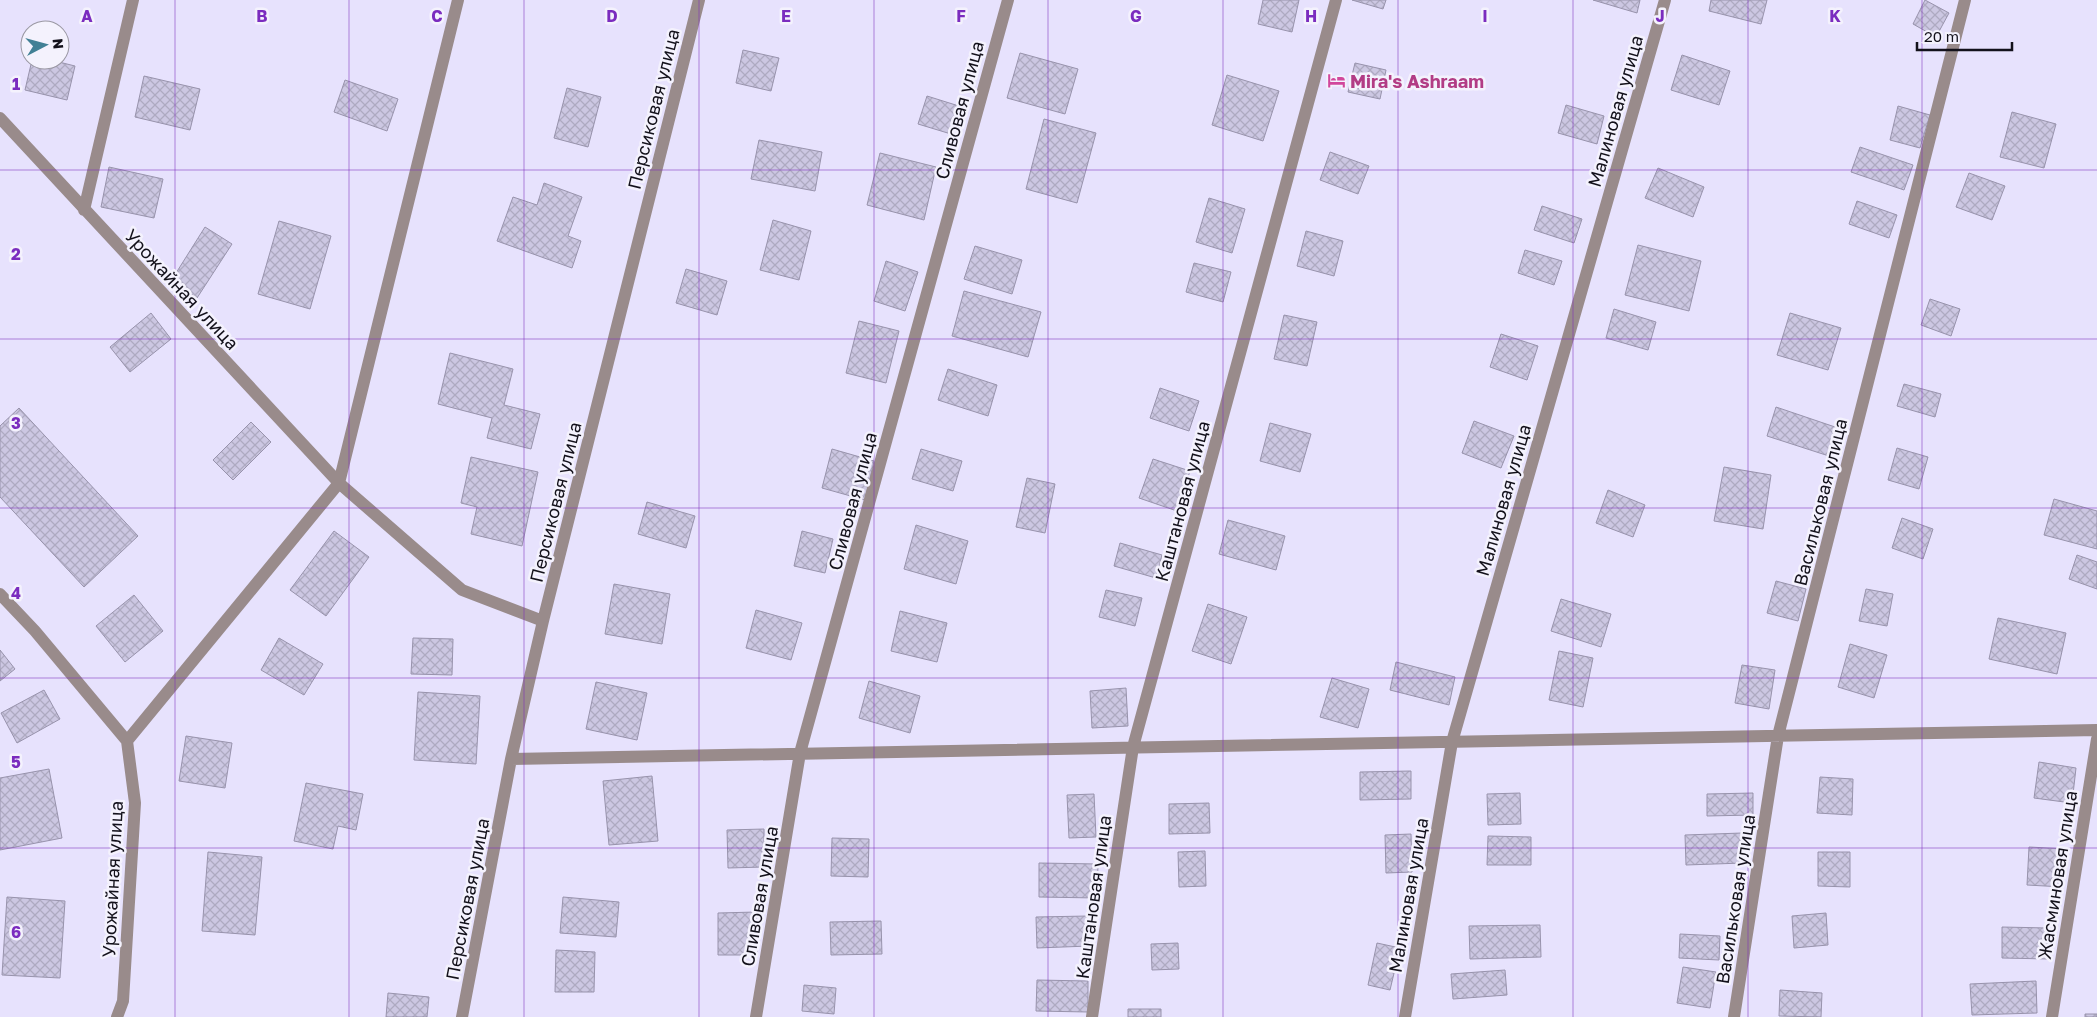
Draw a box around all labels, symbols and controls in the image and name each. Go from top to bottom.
text: A [81,6,93,26]
text: B [256,6,268,26]
text: C [431,6,443,26]
text: D [606,6,618,26]
text: E [781,6,791,26]
text: F [956,6,966,26]
text: G [1130,6,1142,26]
text: H [1305,6,1317,26]
text: I [1482,6,1488,26]
text: J [1655,6,1665,26]
text: K [1829,6,1841,26]
north arrow [20,20,70,70]
scale bar [1917,20,2012,52]
street label: Персиковая улица [622,27,684,191]
text: 20 m [1924,27,1959,45]
street label: Малиновая улица [1583,33,1647,189]
text: N [49,37,67,50]
street label: Сливовая улица [930,39,988,181]
place label: Mira's Ashraam [1350,70,1484,92]
hotel icon: Mira's Ashraam [1326,71,1346,91]
text: 1 [12,74,20,94]
street label: Урожайная улица [120,224,244,354]
text: 2 [11,244,21,264]
text: 3 [11,413,21,433]
street label: Васильковая улица [1789,416,1851,588]
street label: Каштановая улица [1150,418,1214,584]
street label: Персиковая улица [524,420,586,584]
street label: Малиновая улица [1471,422,1535,578]
street label: Сливовая улица [823,430,881,572]
text: 4 [11,583,21,603]
text: 5 [11,752,21,772]
street label: Жасминовая улица [2033,789,2081,961]
street label: Урожайная улица [97,800,127,958]
street label: Васильковая улица [1711,813,1759,985]
street label: Каштановая улица [1071,814,1115,980]
street label: Персиковая улица [441,816,493,982]
street label: Малиновая улица [1384,816,1432,974]
street label: Сливовая улица [736,824,782,968]
text: 6 [11,922,21,942]

